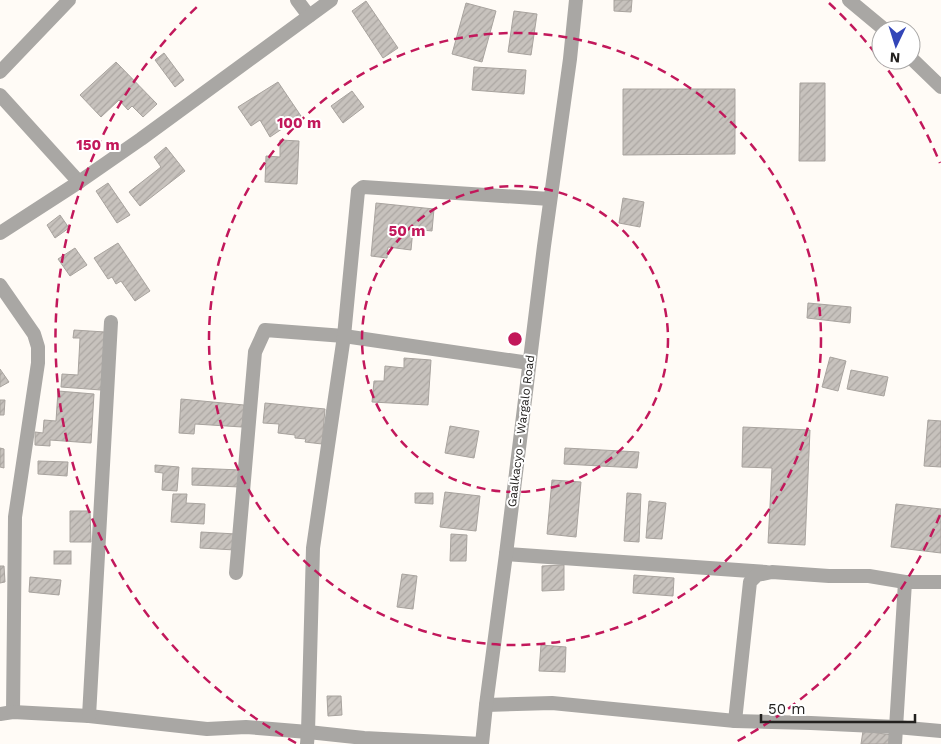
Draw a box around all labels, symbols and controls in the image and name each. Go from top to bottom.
north arrow [871,20,921,70]
text: N [889,50,901,66]
text: 100 m [277,114,321,132]
text: 150 m [76,136,120,154]
text: 50 m [389,222,425,240]
centre of rings [506,330,524,348]
street label: Gaalkacyo - Wargalo Road [505,354,537,508]
scale bar [761,692,915,724]
text: 50 m [768,700,805,718]

